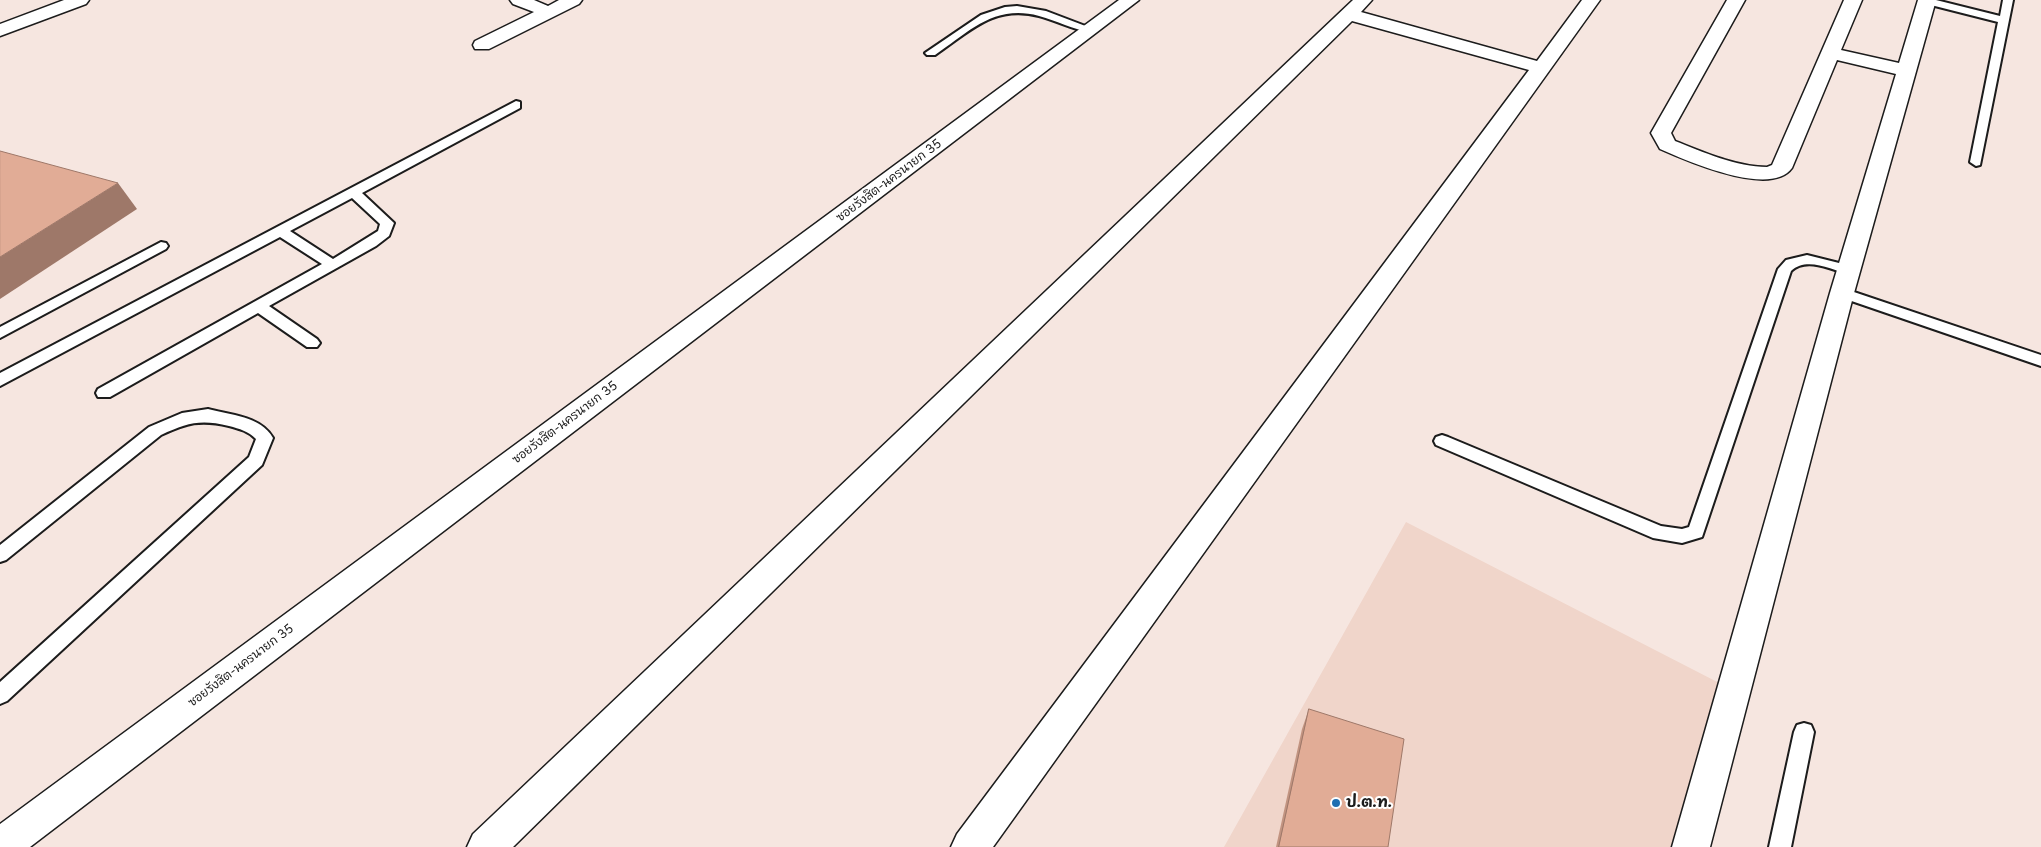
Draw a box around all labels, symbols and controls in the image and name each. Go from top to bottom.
street label: ซอยรังสิต-นครนายก 35 [834,137,944,225]
street label: ซอยรังสิต-นครนายก 35 [510,379,620,467]
street label: ซอยรังสิต-นครนายก 35 [186,622,296,710]
place label: ป.ต.ท. [1346,794,1392,812]
marker: ป.ต.ท. [1330,797,1342,809]

